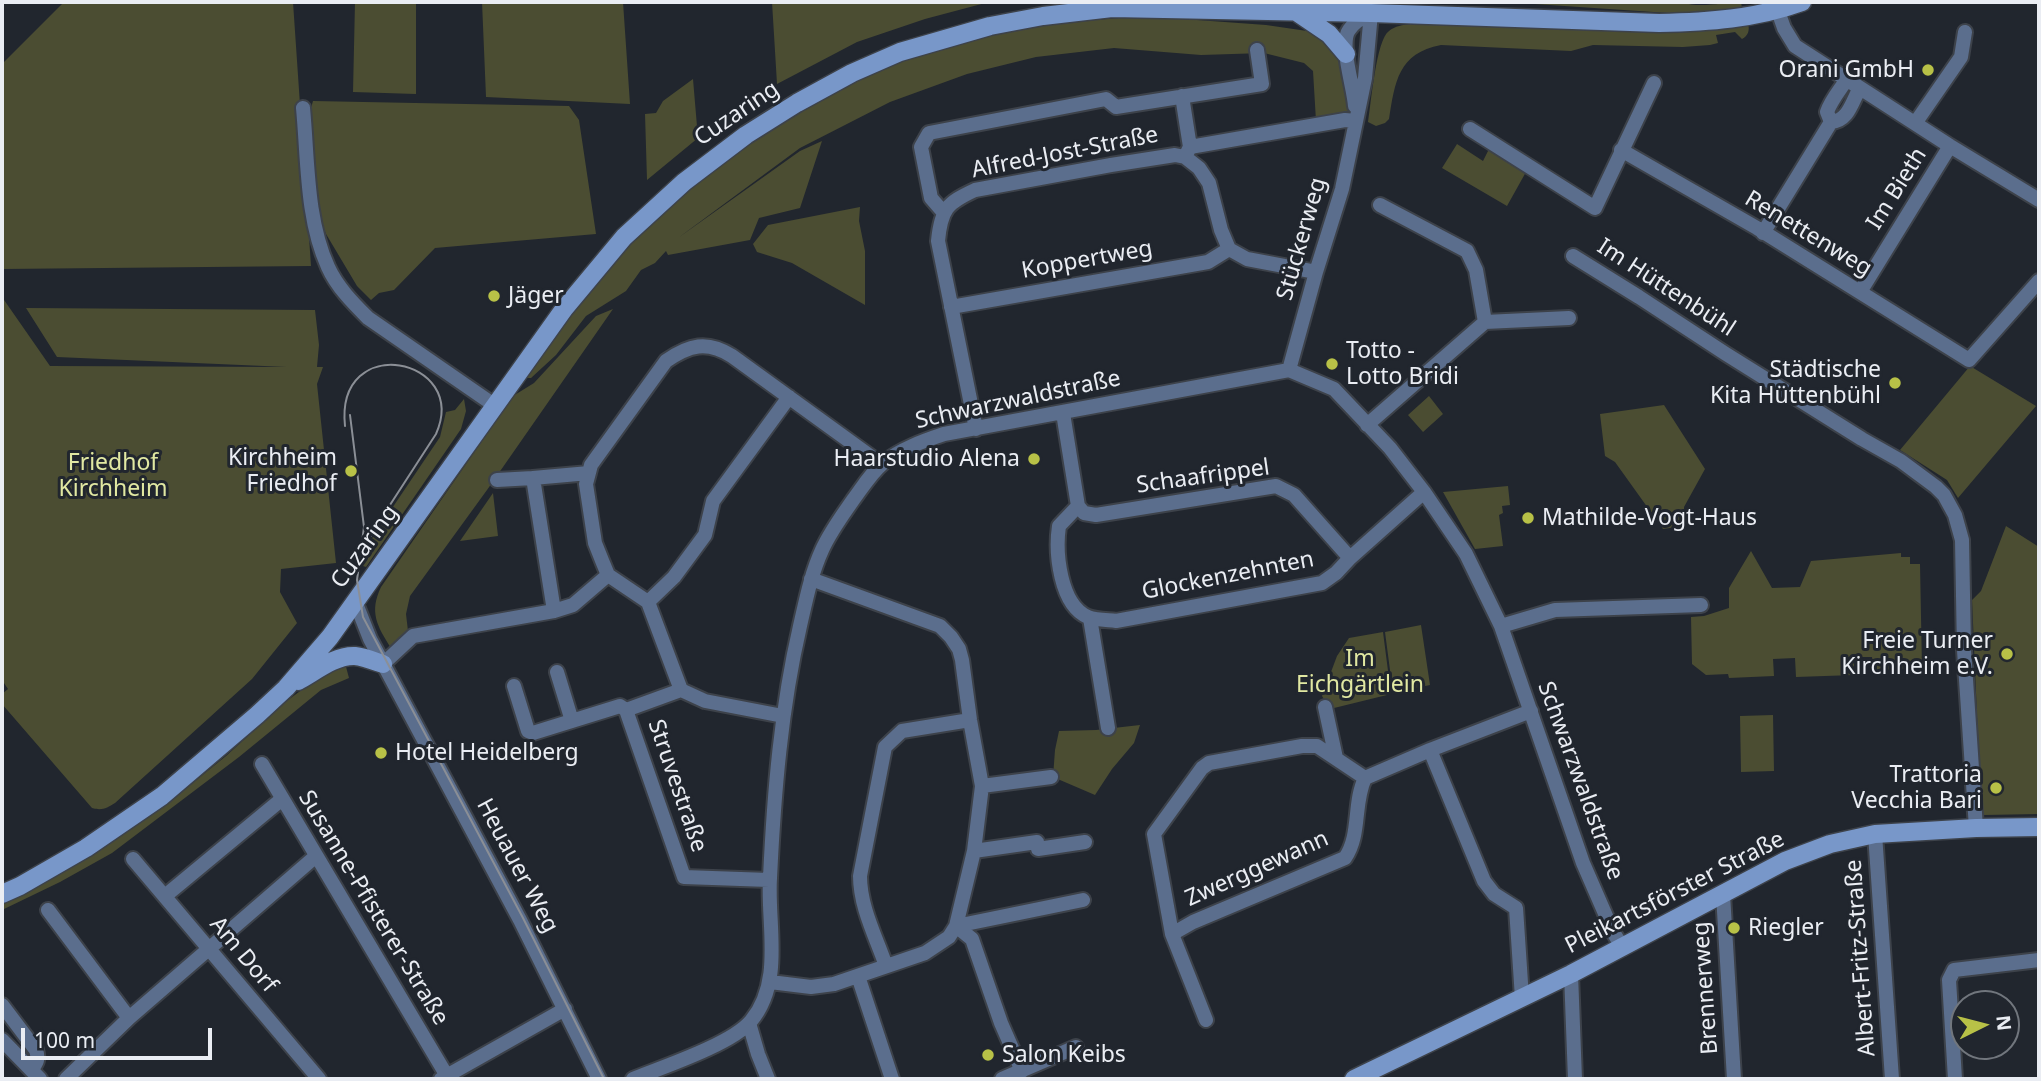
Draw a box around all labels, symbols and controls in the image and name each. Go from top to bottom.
place label: Orani GmbH [1779,56,1914,84]
marker: Orani GmbH [1920,62,1936,78]
street label: Cuzaring [689,76,785,152]
street label: Alfred-Jost-Straße [969,121,1161,185]
street label: Im Bieth [1861,143,1933,235]
street label: Stückerweg [1271,175,1333,303]
street label: Renettenweg [1739,185,1877,283]
street label: Im Hüttenbühl [1592,233,1740,343]
street label: Koppertweg [1019,235,1155,285]
place label: Jäger [508,282,564,310]
marker: Jäger [486,288,502,304]
place label: Totto - Lotto Bridi [1346,337,1459,391]
marker: Totto - Lotto Bridi [1324,356,1340,372]
place label: Städtische Kita Hüttenbühl [1710,356,1881,410]
street label: Schwarzwaldstraße [913,365,1123,435]
marker: Städtische Kita Hüttenbühl [1887,375,1903,391]
place label: Kirchheim Friedhof [228,444,337,498]
place label: Haarstudio Alena [833,445,1020,473]
park label: Friedhof Kirchheim [58,449,168,503]
marker: Haarstudio Alena [1026,451,1042,467]
street label: Schaafrippel [1135,454,1271,500]
marker: Kirchheim Friedhof [343,463,359,479]
street label: Cuzaring [326,500,404,594]
place label: Mathilde-Vogt-Haus [1542,504,1757,532]
marker: Mathilde-Vogt-Haus [1520,510,1536,526]
street label: Glockenzehnten [1140,546,1316,606]
place label: Freie Turner Kirchheim e.V. [1841,627,1993,681]
park label: Im Eichgärtlein [1296,645,1424,699]
marker: Freie Turner Kirchheim e.V. [1999,646,2015,662]
street label: Schwarzwaldstraße [1531,678,1629,884]
street label: Struvestraße [641,716,713,856]
place label: Hotel Heidelberg [395,739,579,767]
marker: Hotel Heidelberg [373,745,389,761]
place label: Trattoria Vecchia Bari [1851,761,1982,815]
marker: Trattoria Vecchia Bari [1988,780,2004,796]
street label: Susanne-Pfisterer-Straße [292,786,454,1030]
street label: Heuauer Weg [470,794,564,938]
street label: Zwerggewann [1181,825,1333,913]
street label: Pleikartsförster Straße [1561,826,1789,960]
street label: Albert-Fritz-Straße [1840,859,1882,1057]
street label: Am Dorf [203,912,283,998]
place label: Riegler [1748,914,1824,942]
marker: Riegler [1726,920,1742,936]
street label: Brennerweg [1688,921,1724,1055]
north arrow [1950,990,2020,1060]
scale bar [24,1014,215,1058]
text: N [1990,1014,2018,1032]
text: 100 m [34,1026,95,1054]
place label: Salon Keibs [1002,1041,1126,1069]
marker: Salon Keibs [980,1047,996,1063]

